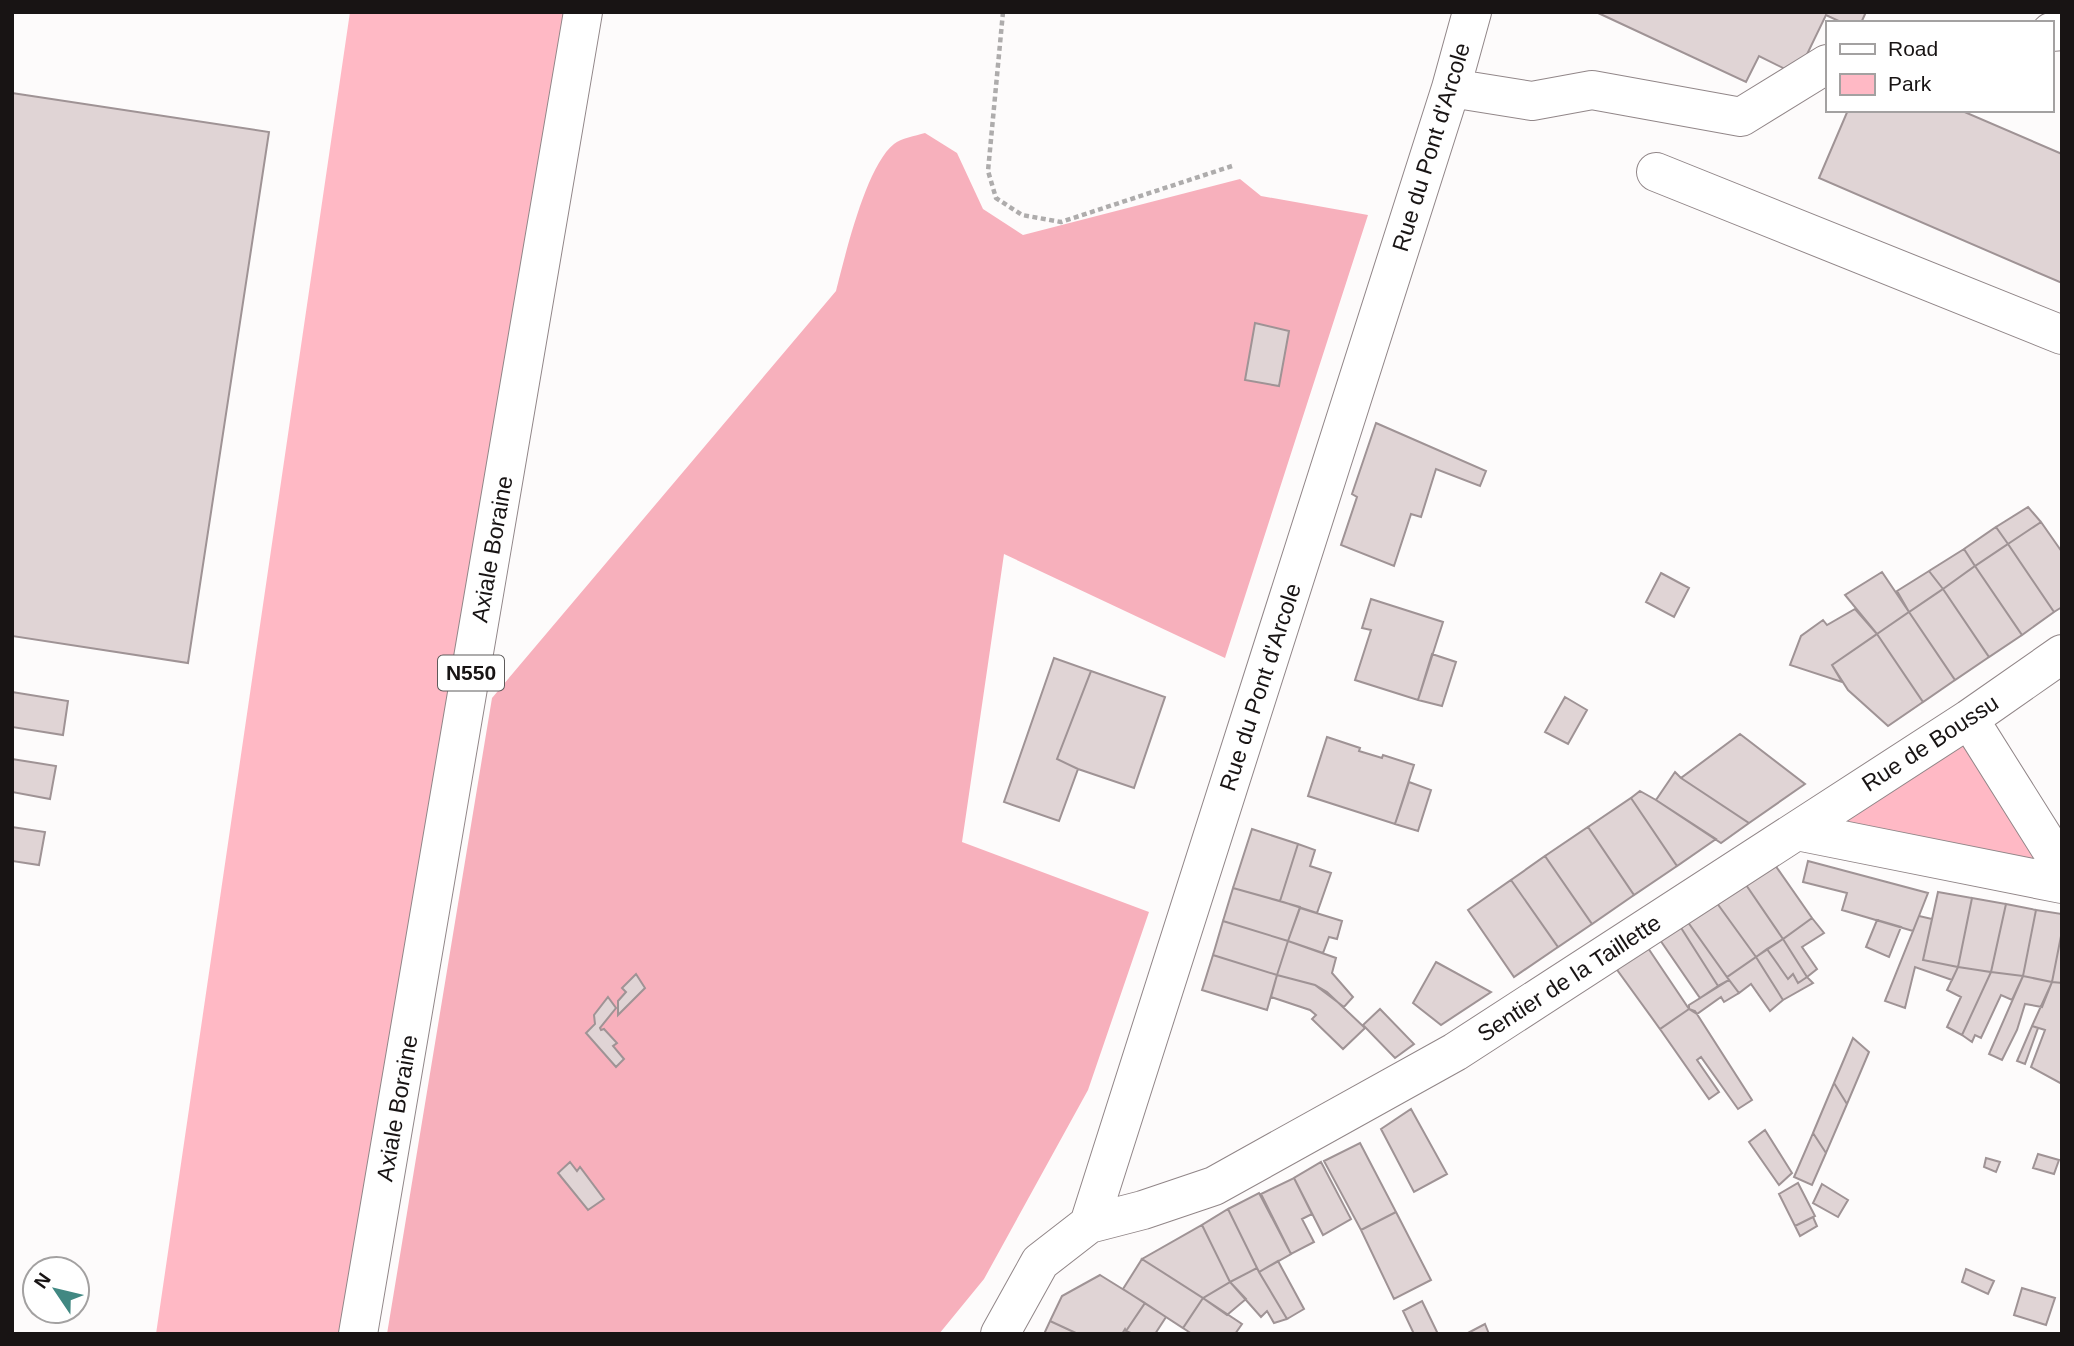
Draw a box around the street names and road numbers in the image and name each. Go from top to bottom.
street label: Rue du Pont d'Arcole [1387,40,1475,254]
street label: Axiale Boraine [466,474,518,624]
street label: Rue du Pont d'Arcole [1214,580,1306,794]
road number: N550 [438,656,504,690]
street label: Rue de Boussu [1857,689,2003,797]
street label: Sentier de la Taillette [1473,909,1665,1047]
street label: Axiale Boraine [371,1033,423,1183]

